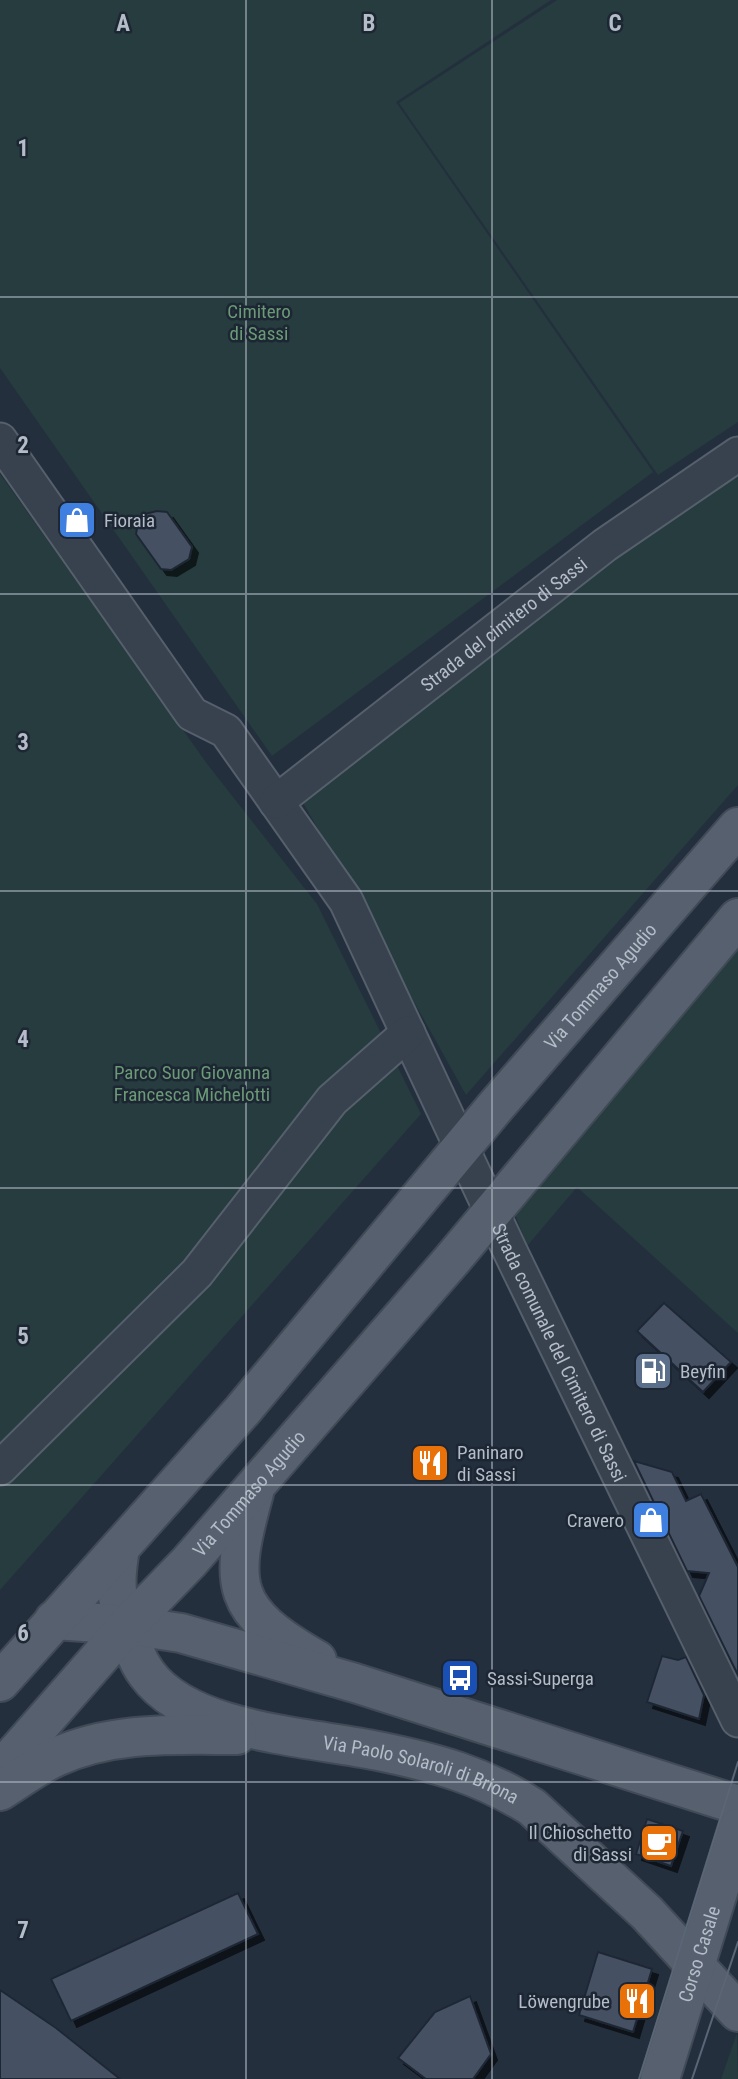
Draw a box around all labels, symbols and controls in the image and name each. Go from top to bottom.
text: A [116,10,130,37]
text: B [363,10,375,37]
text: C [608,10,622,37]
text: 1 [17,135,29,162]
park label: Cimitero di Sassi [227,300,291,345]
text: 2 [17,432,29,459]
shop icon: Fioraia [56,499,98,541]
place label: Fioraia [104,509,155,532]
street label: Strada del cimitero di Sassi [416,552,592,696]
text: 3 [17,729,29,756]
street label: Via Tommaso Agudio [539,918,661,1054]
text: 4 [17,1026,29,1053]
park label: Parco Suor Giovanna Francesca Michelotti [114,1061,270,1106]
street label: Strada comunale del Cimitero di Sassi [487,1219,632,1485]
text: 5 [17,1323,29,1350]
fuel station icon: Beyfin [632,1350,674,1392]
place label: Beyfin [680,1360,726,1383]
street label: Via Tommaso Agudio [188,1425,310,1561]
place label: Paninaro di Sassi [457,1441,524,1486]
restaurant icon: Paninaro di Sassi [409,1442,451,1484]
shop icon: Cravero [630,1499,672,1541]
place label: Cravero [567,1509,624,1532]
text: 6 [17,1620,29,1647]
bus stop icon: Sassi-Superga [439,1657,481,1699]
place label: Sassi-Superga [487,1667,594,1690]
street label: Via Paolo Solaroli di Briona [321,1730,523,1808]
place label: Il Chioschetto di Sassi [529,1821,632,1866]
cafe icon: Il Chioschetto di Sassi [638,1822,680,1864]
street label: Corso Casale [673,1903,725,2005]
text: 7 [17,1917,29,1944]
restaurant icon: Löwengrube [616,1980,658,2022]
place label: Löwengrube [518,1990,610,2013]

